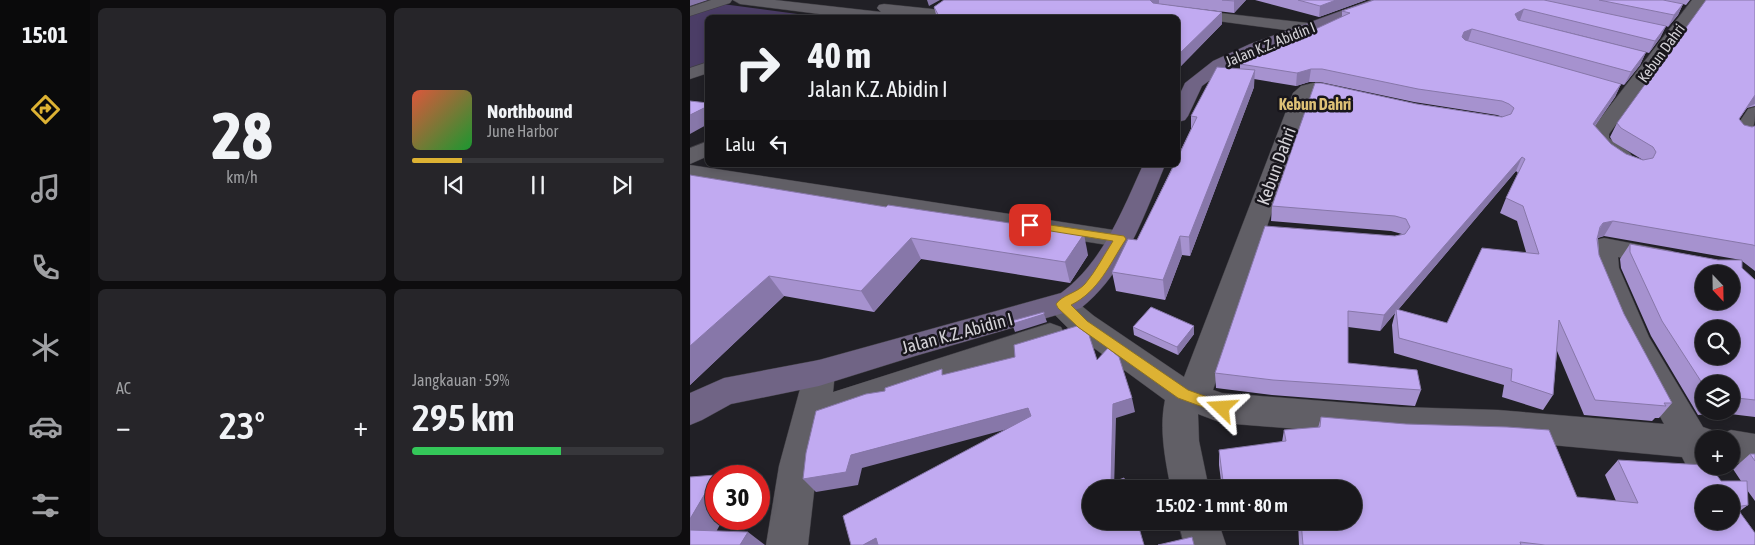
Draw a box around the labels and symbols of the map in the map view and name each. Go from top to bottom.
street label: Jalan K.Z. Abidin I [1223,18,1317,70]
street label: Kebun Dahri [1634,20,1688,86]
district label: Kebun Dahri [1279,95,1352,113]
street label: Kebun Dahri [1252,124,1300,208]
pin [1009,204,1051,246]
north arrow [1695,265,1740,310]
street label: Jalan K.Z. Abidin I [899,308,1015,358]
position arrow [1195,381,1247,433]
speed limit sign: 30 [705,465,770,530]

